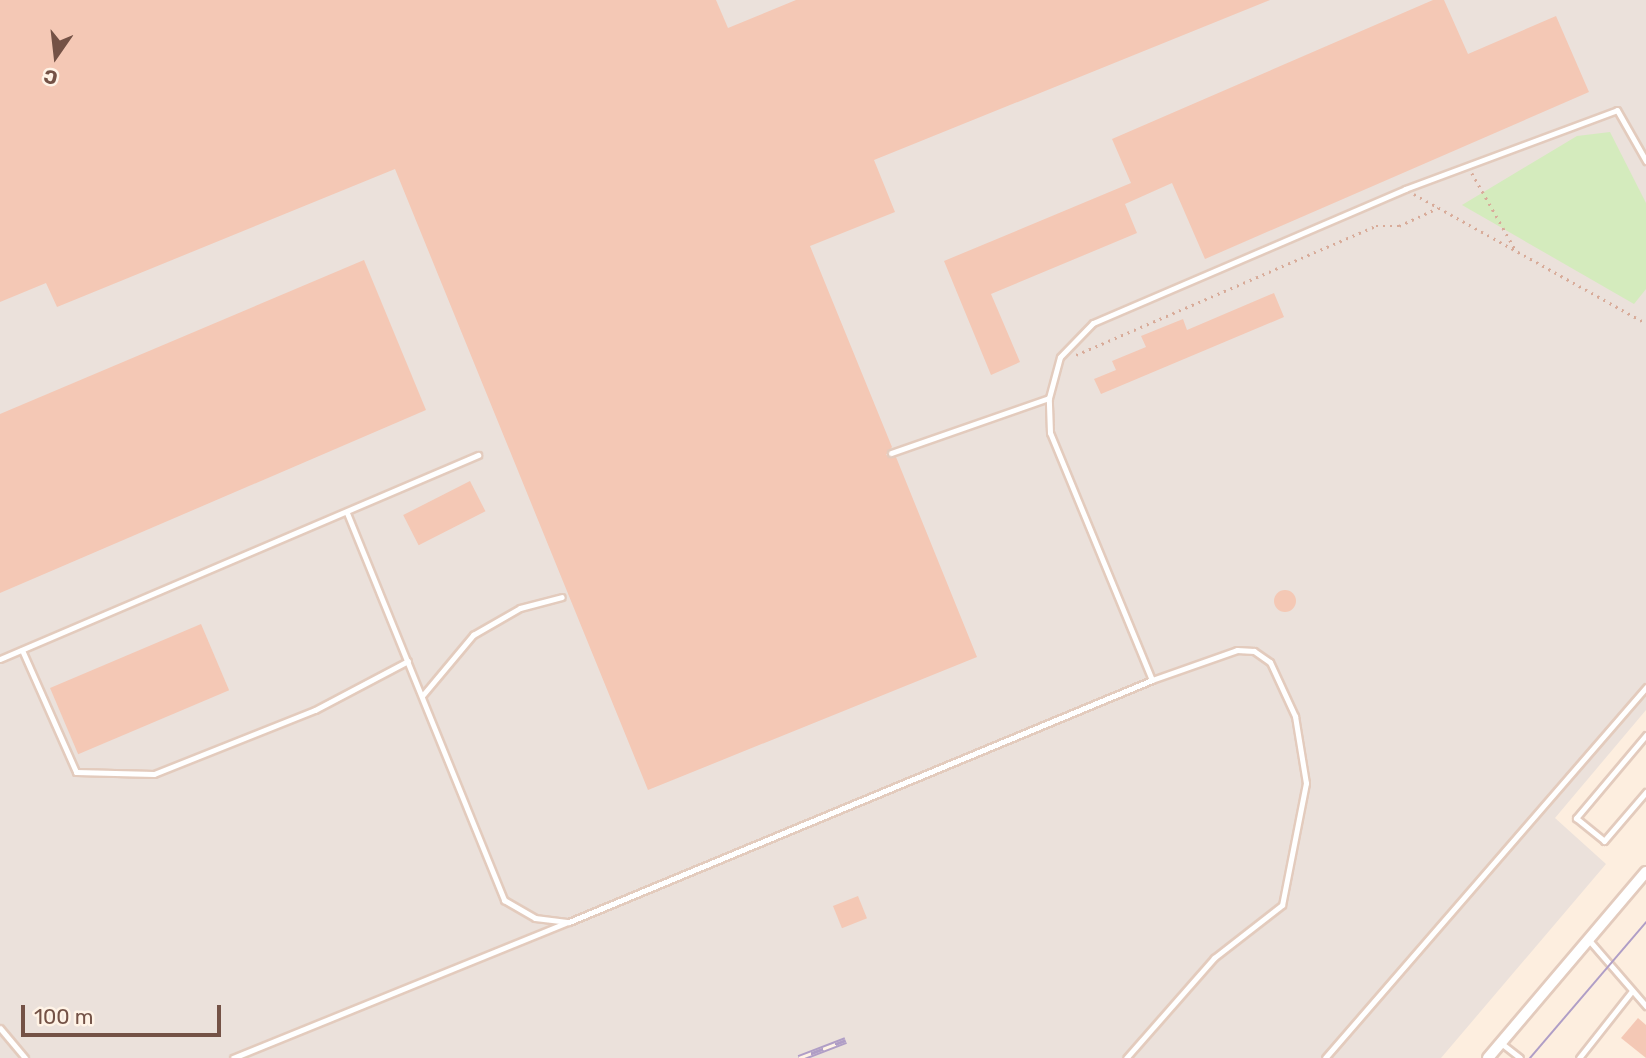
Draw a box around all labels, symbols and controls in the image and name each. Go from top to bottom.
north arrow [21,21,91,91]
text: С [42,64,60,90]
scale bar [24,992,224,1036]
text: 100 m [34,1004,93,1029]

